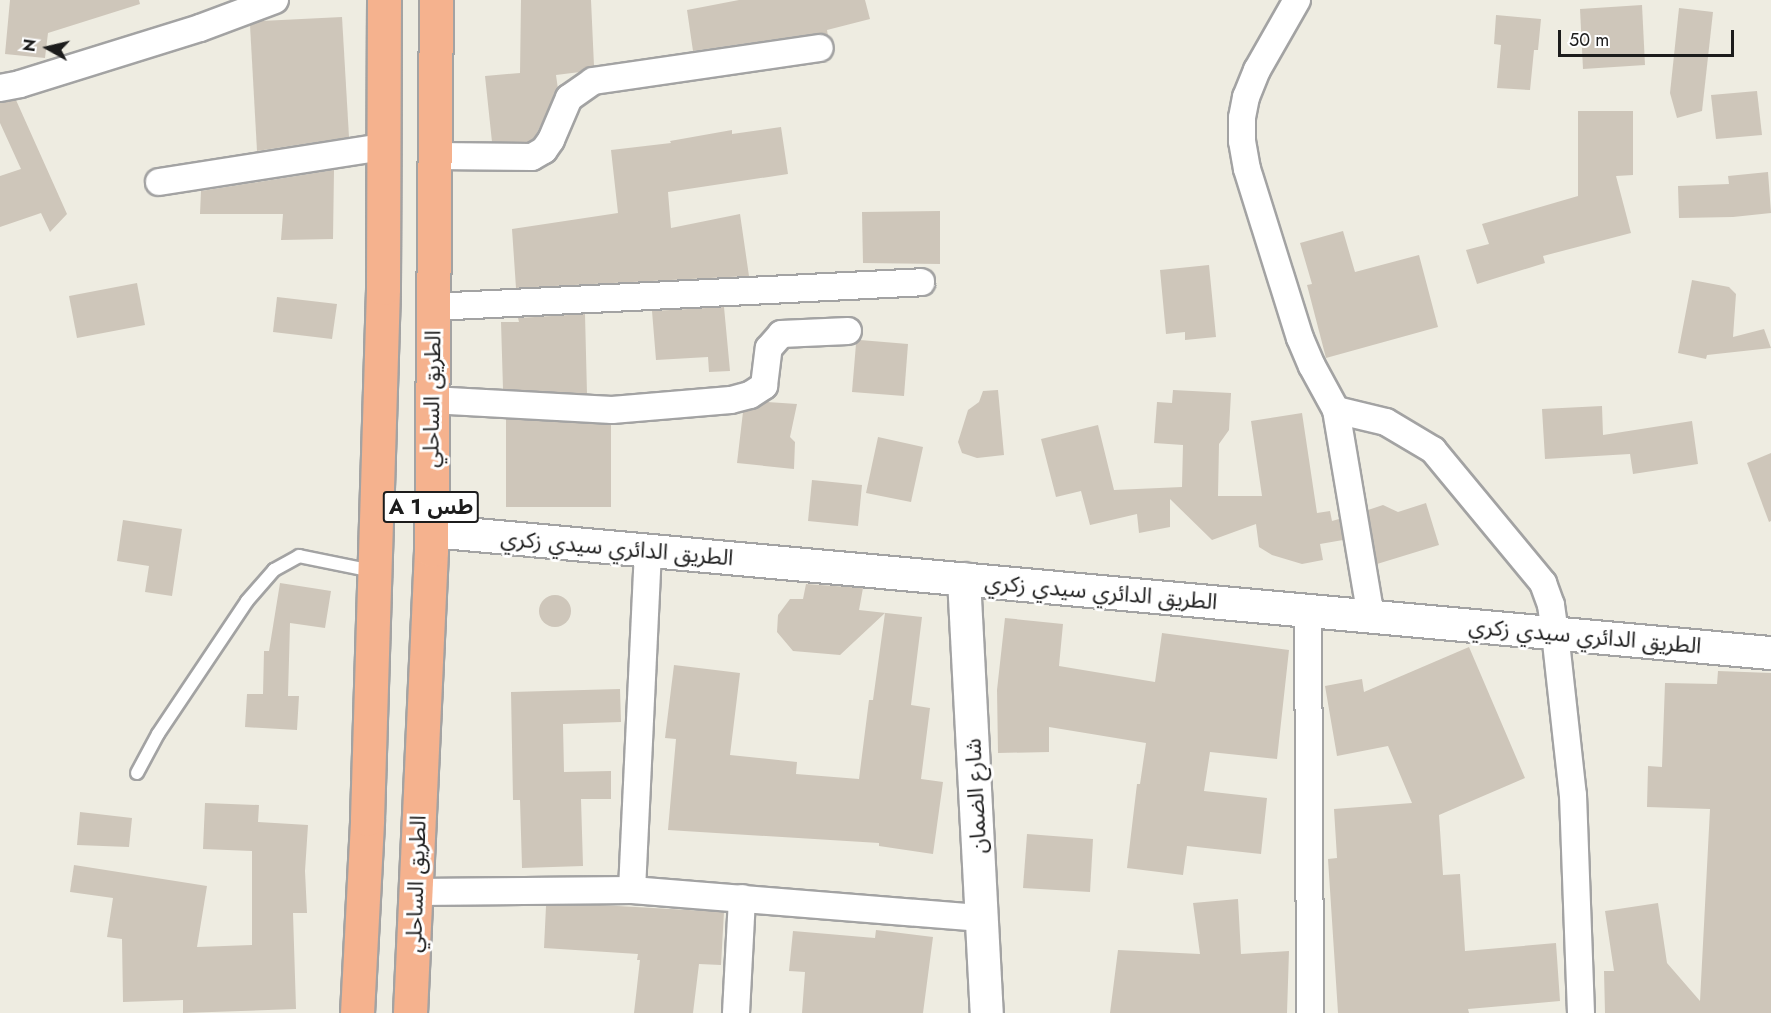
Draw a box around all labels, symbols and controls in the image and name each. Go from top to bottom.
north arrow [18,18,78,78]
scale bar [1561,18,1736,56]
text: 50 m [1569,27,1609,53]
text: N [17,38,42,53]
street label: الطريق الساحلي [418,330,446,468]
road number: A 1 طس [382,489,480,525]
street label: الطريق الدائري سيدي زكري [499,525,735,571]
street label: الطريق الدائري سيدي زكري [983,569,1219,615]
street label: الطريق الدائري سيدي زكري [1467,613,1703,659]
street label: شارع الضمان [960,738,992,854]
street label: الطريق الساحلي [400,815,432,953]

